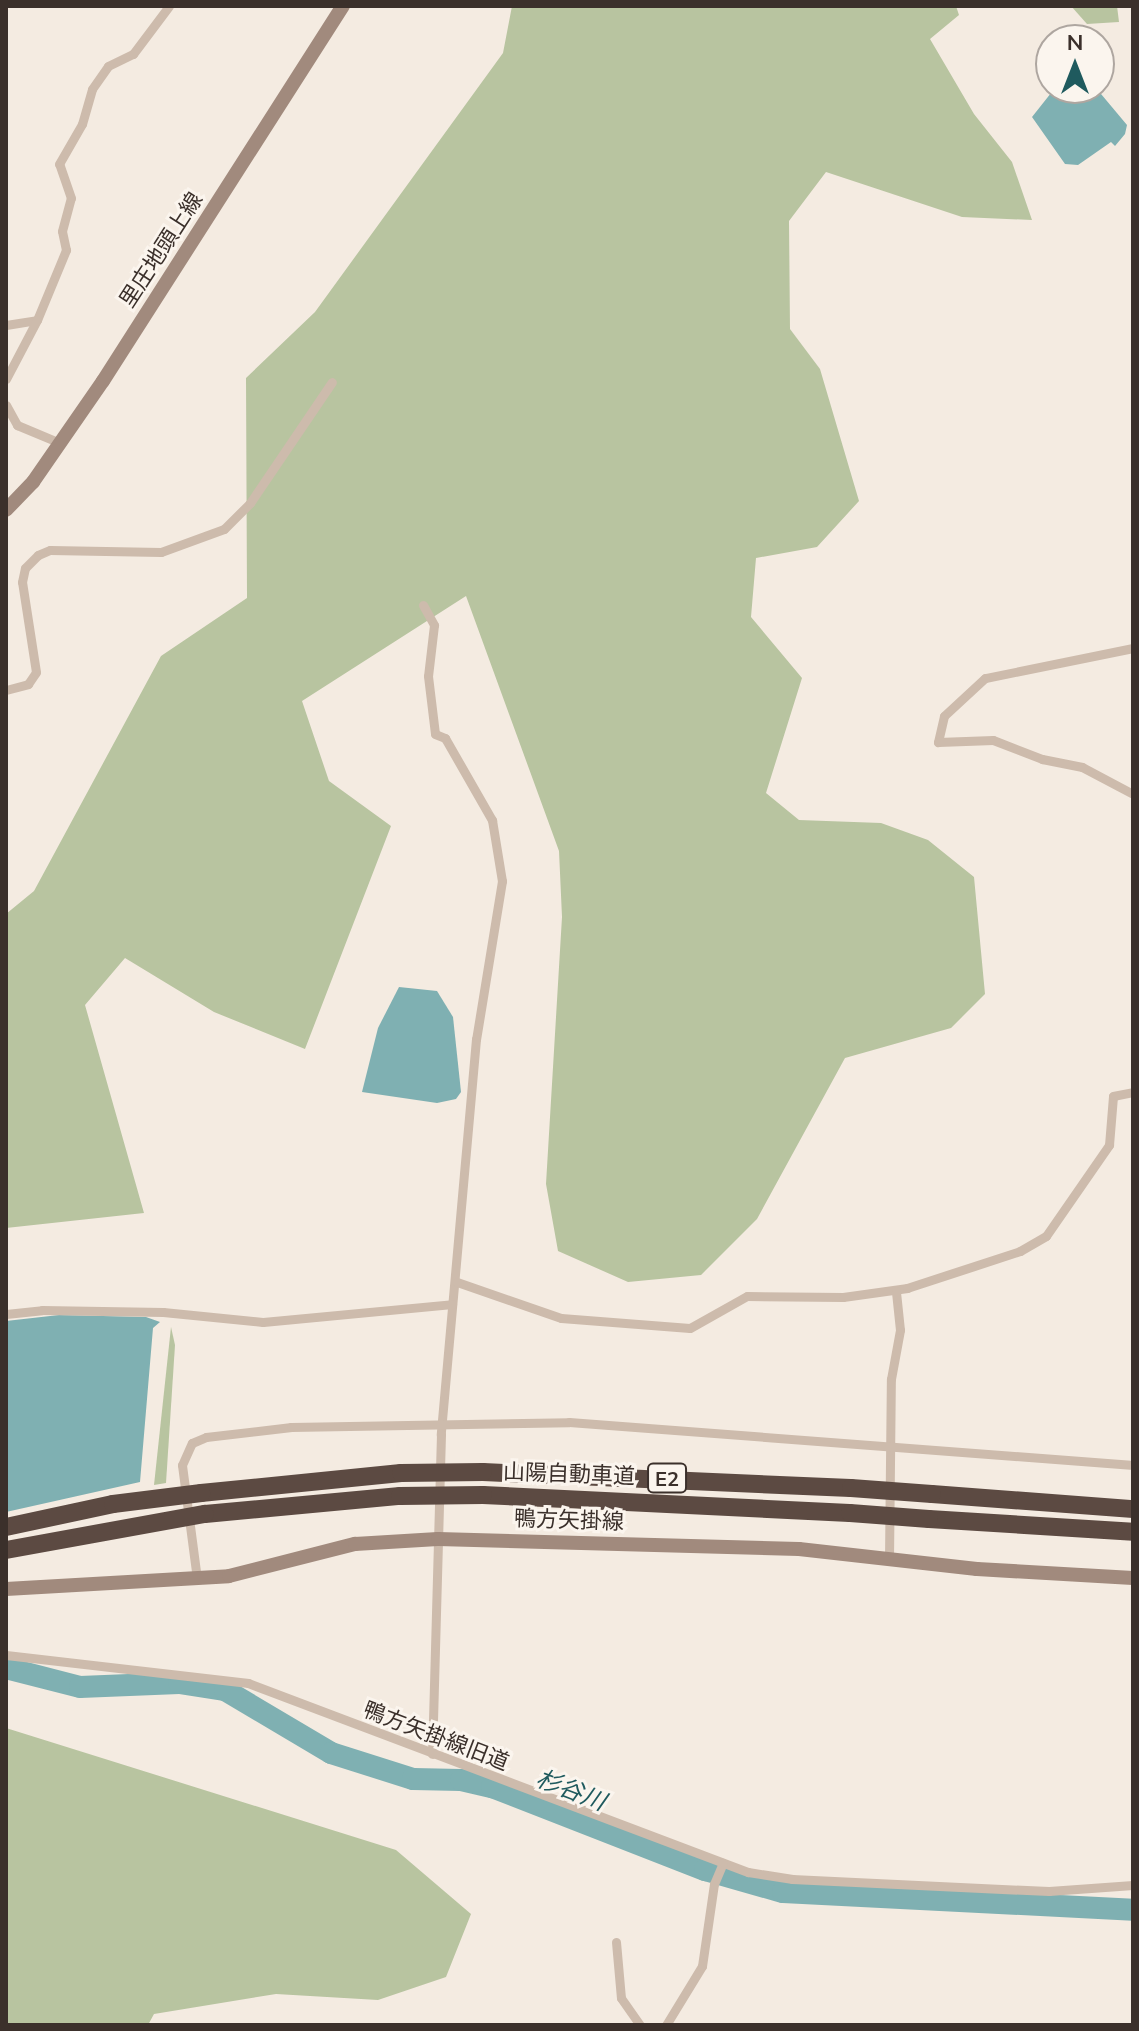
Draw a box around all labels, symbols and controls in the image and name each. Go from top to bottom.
north arrow [1035,24,1115,104]
text: N [1067,28,1083,56]
street label: 里庄地頭上線 [114,187,208,313]
street label: 山陽自動車道 [503,1459,635,1489]
road number: E2 [647,1462,687,1494]
street label: 鴨方矢掛線 [514,1505,624,1535]
street label: 鴨方矢掛線旧道 [359,1696,513,1776]
water label: 杉谷川 [532,1764,610,1816]

